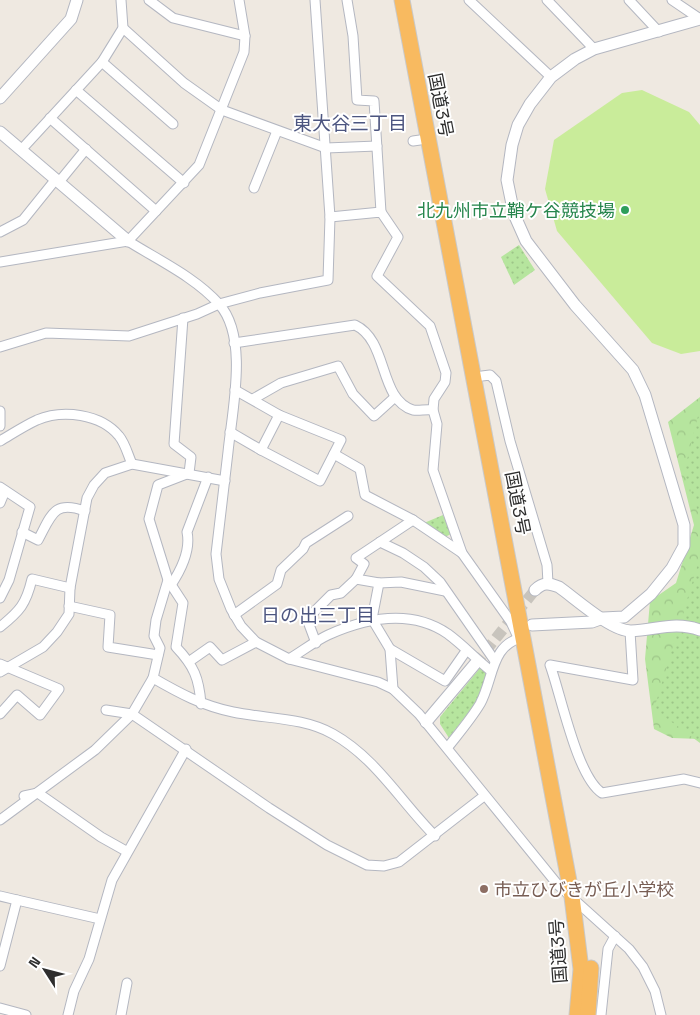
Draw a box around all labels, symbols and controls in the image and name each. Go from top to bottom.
street label: 国道3号 [424,71,458,139]
district label: 東大谷三丁目 [293,111,407,136]
place label: 北九州市立鞘ケ谷競技場 [417,199,615,222]
marker: 北九州市立鞘ケ谷競技場 [619,204,631,216]
street label: 国道3号 [501,469,535,537]
district label: 日の出三丁目 [261,603,375,628]
place label: 市立ひびきが丘小学校 [494,878,674,901]
marker: 市立ひびきが丘小学校 [478,883,490,895]
street label: 国道3号 [544,918,572,984]
north arrow [20,945,70,995]
text: N [24,953,45,971]

